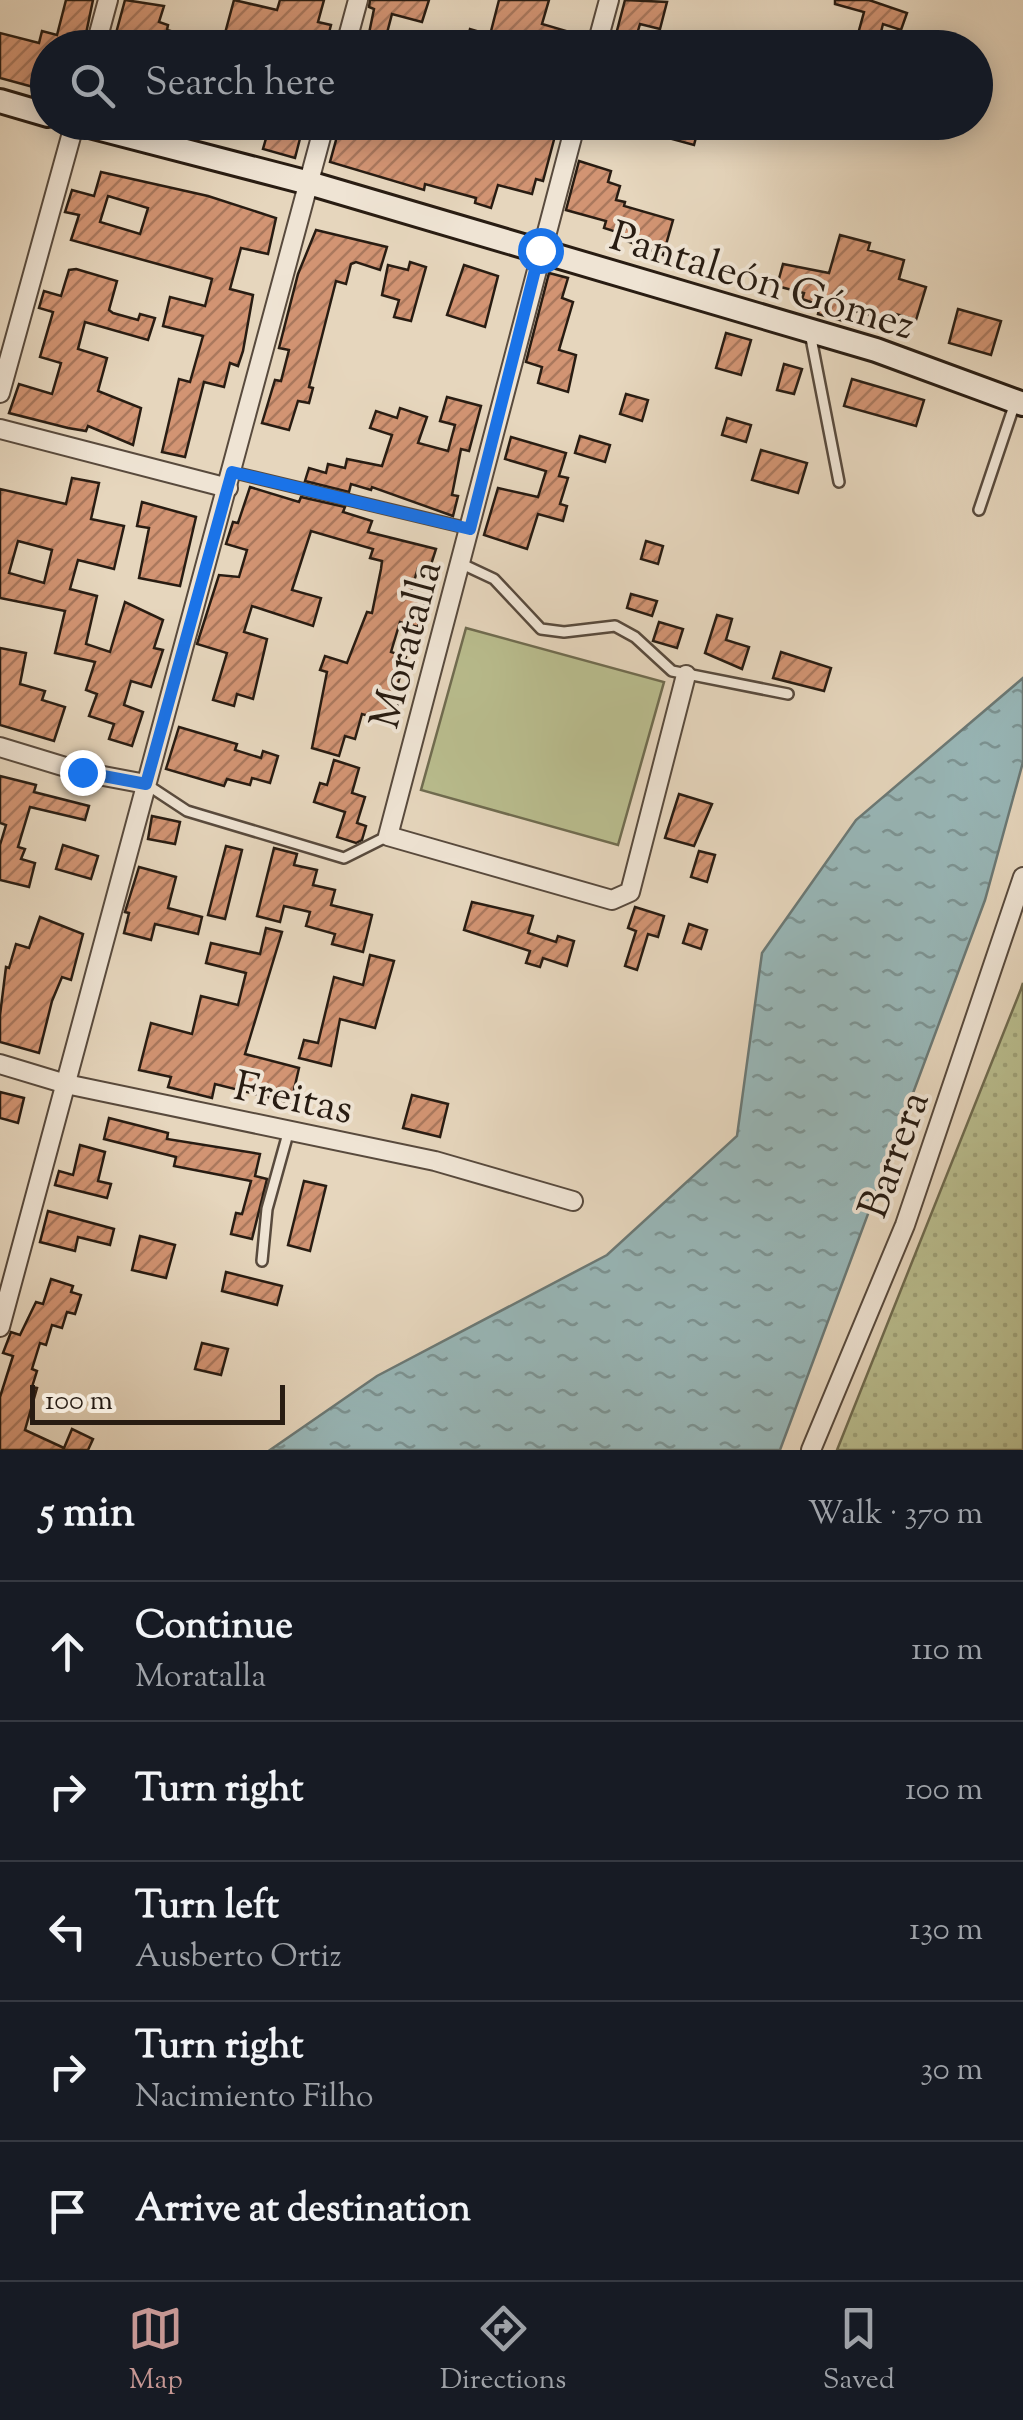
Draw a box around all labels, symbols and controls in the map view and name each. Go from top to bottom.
search box [30,30,993,140]
icon: search [65,58,120,113]
text: Search here [145,58,336,112]
street label: Pantaleón Gómez [602,209,921,359]
route start [518,228,564,274]
street label: Moratalla [358,554,460,736]
route end [60,750,106,796]
street label: Freitas [228,1059,358,1143]
street label: Barrera [846,1084,947,1228]
scale bar [30,1380,285,1424]
text: 100 m [45,1382,113,1422]
text: 5 min [40,1485,135,1545]
text: Walk · 370 m [808,1492,983,1538]
text: Continue [135,1601,293,1655]
icon: ahead [40,1624,95,1679]
text: 110 m [911,1628,983,1674]
text: Moratalla [135,1655,266,1701]
icon: right [40,1764,95,1819]
text: Turn right [135,1764,303,1818]
text: 100 m [905,1768,983,1814]
text: Turn left [135,1881,279,1935]
icon: left [40,1904,95,1959]
text: 130 m [909,1908,983,1954]
text: Ausberto Ortiz [135,1935,342,1981]
text: Turn right [135,2021,303,2075]
icon: right [40,2044,95,2099]
text: 30 m [920,2048,983,2094]
text: Nacimiento Filho [135,2075,374,2121]
icon: arrive [40,2184,95,2239]
text: Arrive at destination [135,2184,471,2238]
tab: Map [128,2301,183,2401]
tab: Directions [440,2301,566,2401]
tab: Saved [823,2301,895,2401]

